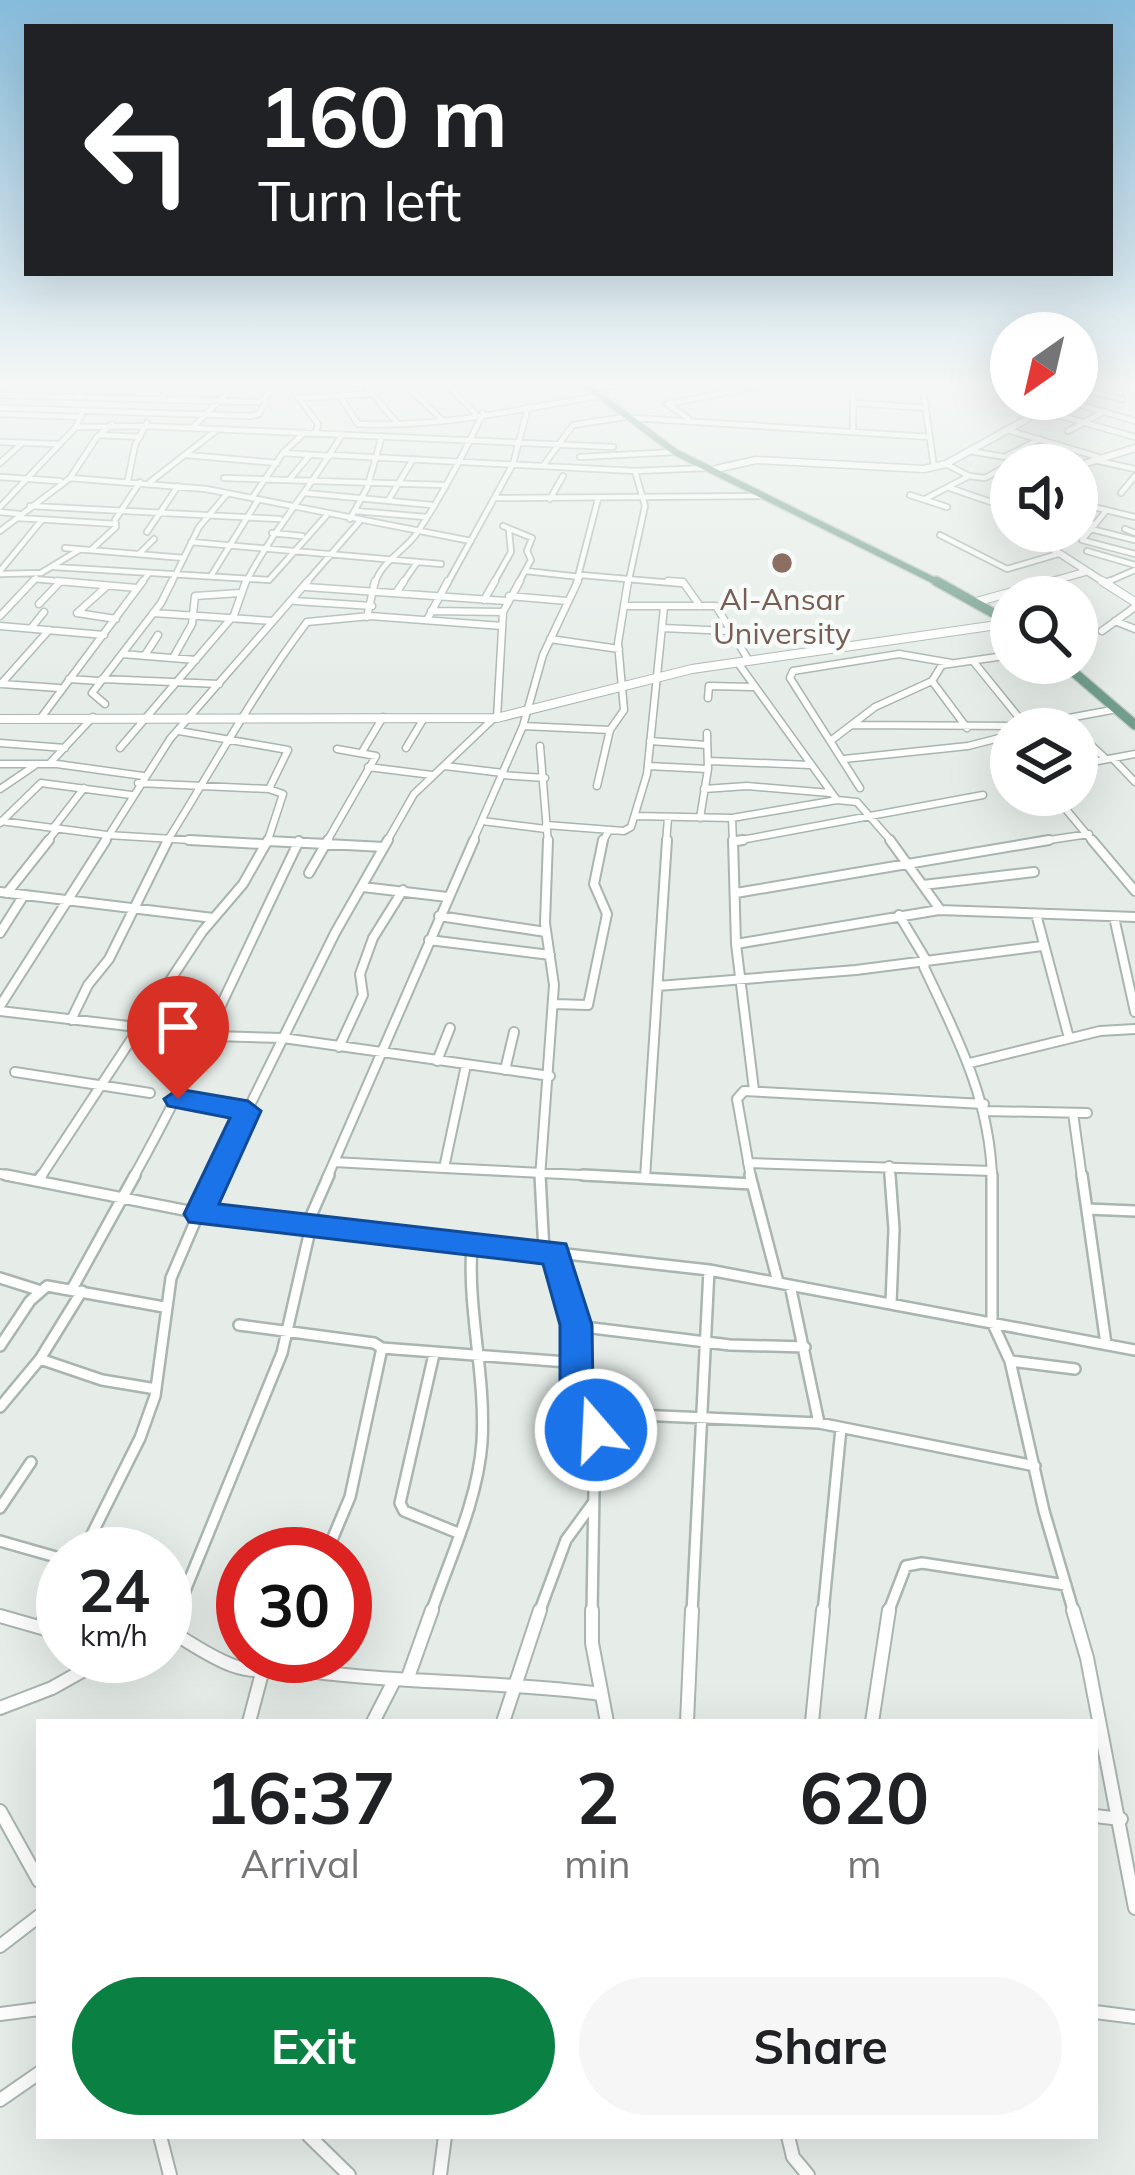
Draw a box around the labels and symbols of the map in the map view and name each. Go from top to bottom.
north arrow [990,312,1098,420]
marker: Al-Ansar University [769,550,795,576]
place label: Al-Ansar University [713,580,851,652]
pin [127,976,229,1099]
position arrow [533,1367,659,1493]
speed limit sign: 30 [216,1527,372,1683]

